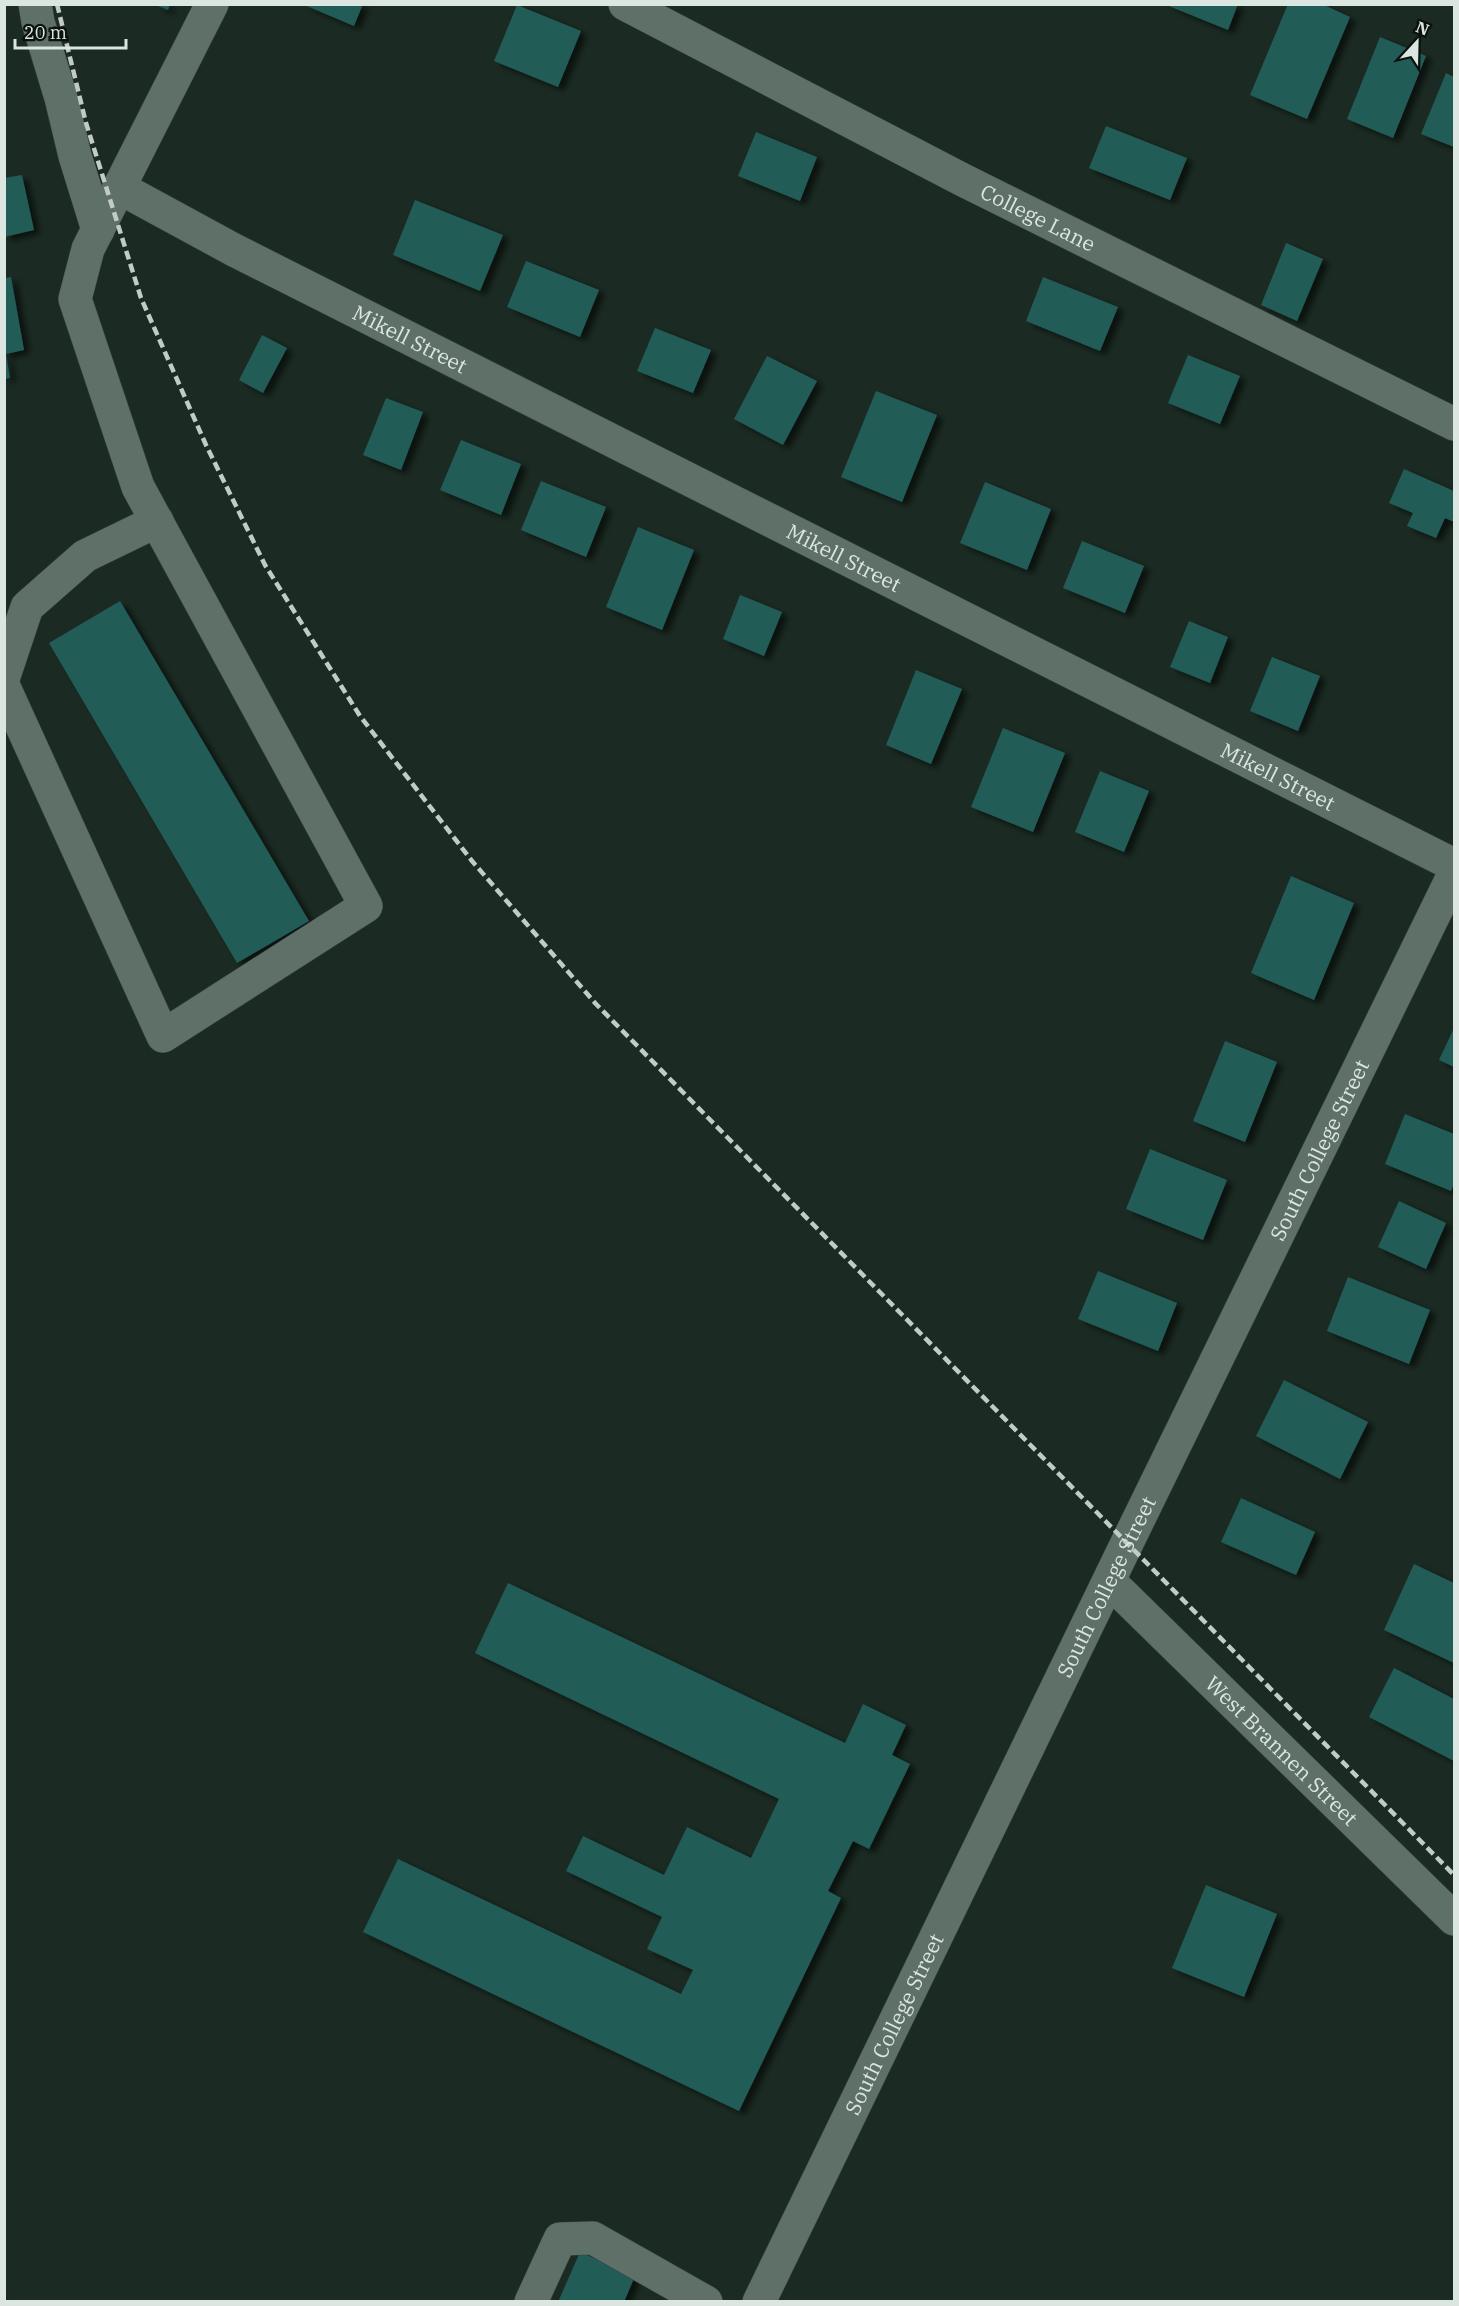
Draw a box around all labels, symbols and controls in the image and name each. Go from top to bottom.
scale bar [15,12,126,50]
north arrow [1387,12,1447,72]
text: N [1413,16,1432,40]
text: 20 m [24,21,67,44]
street label: College Lane [976,177,1100,258]
street label: Mikell Street [348,298,472,379]
street label: Mikell Street [782,517,906,598]
street label: Mikell Street [1216,736,1340,817]
street label: South College Street [1263,1055,1375,1245]
street label: South College Street [1050,1491,1162,1682]
street label: West Brannen Street [1199,1669,1364,1832]
street label: South College Street [838,1929,950,2119]

